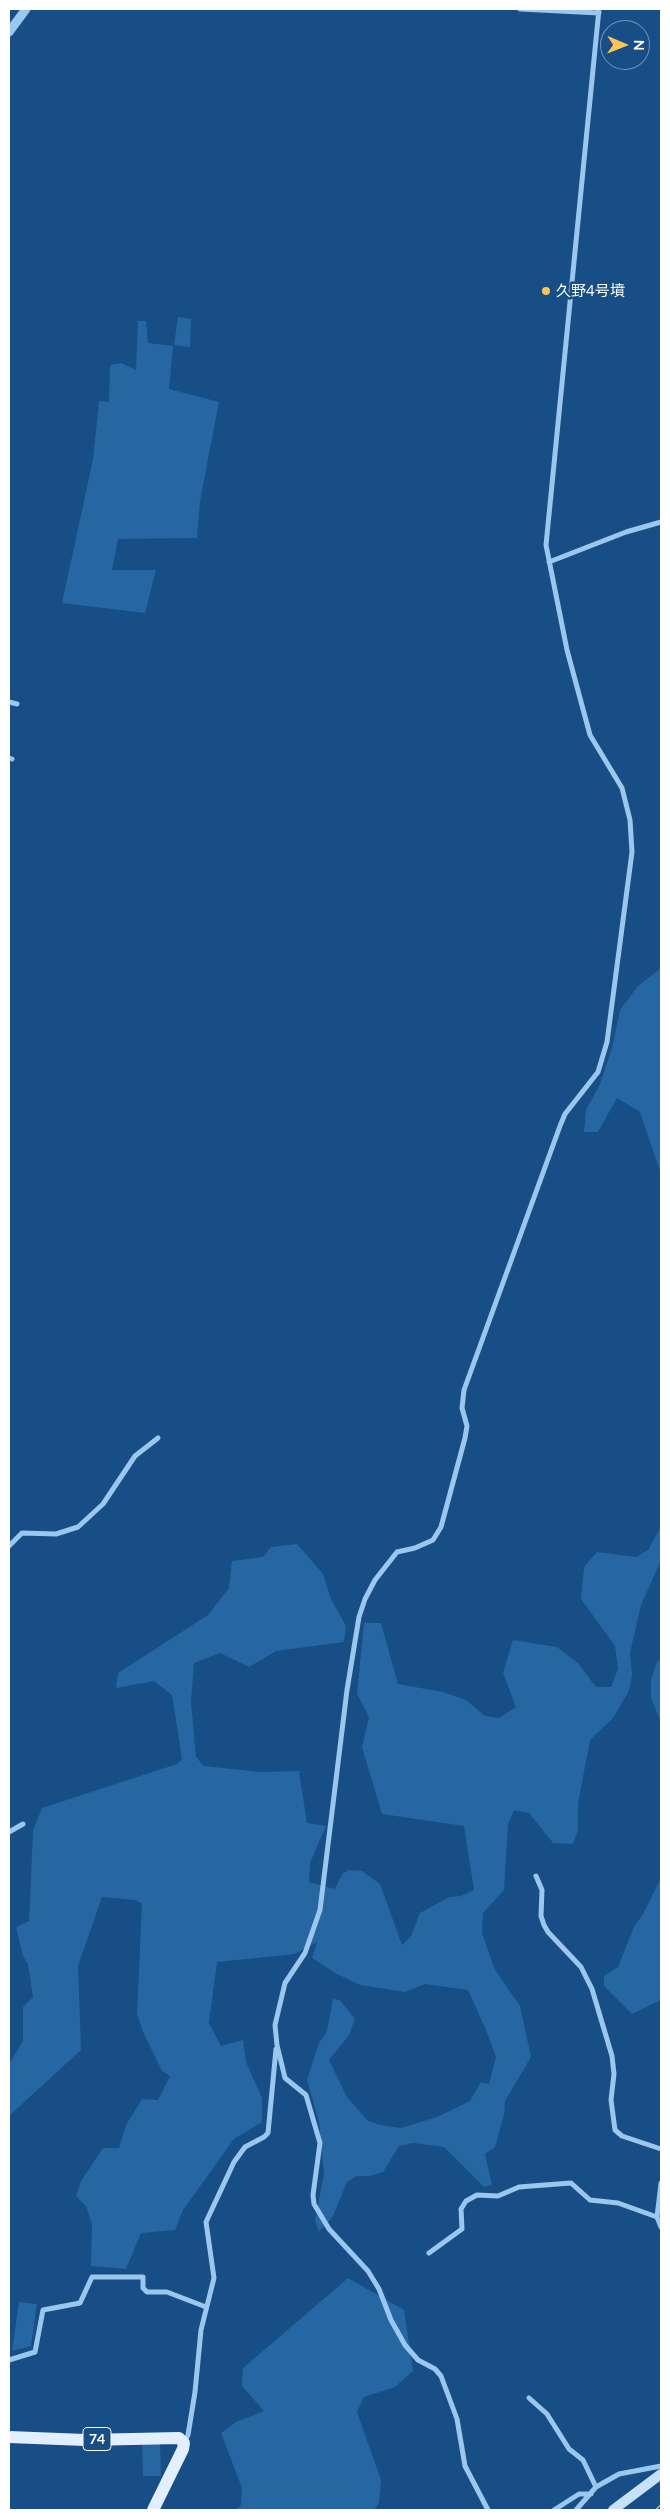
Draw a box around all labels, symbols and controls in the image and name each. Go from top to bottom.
north arrow [600,20,650,70]
text: N [631,40,648,51]
place label: 久野4号墳 [556,282,625,300]
marker: 久野4号墳 [540,285,552,297]
road number: 74 [83,2428,111,2450]

